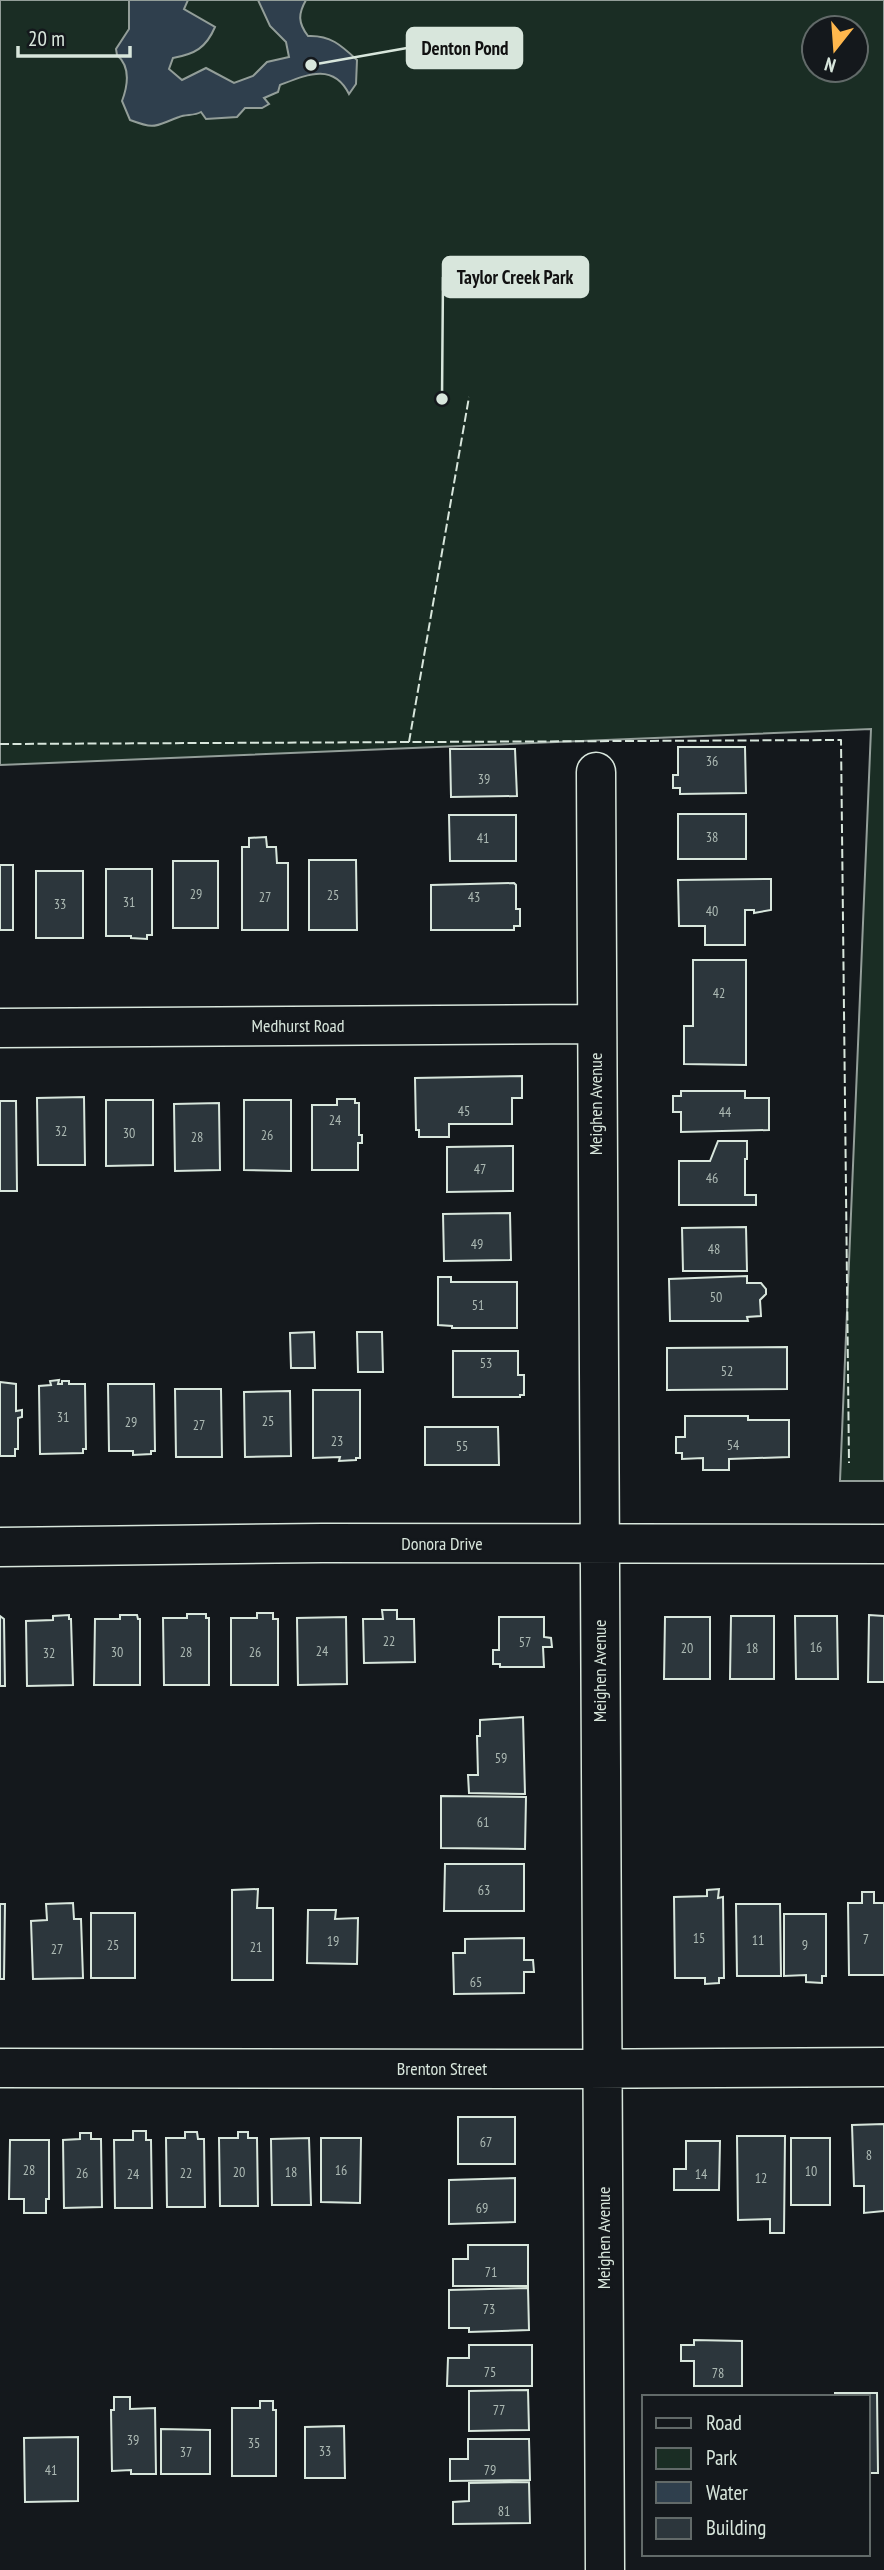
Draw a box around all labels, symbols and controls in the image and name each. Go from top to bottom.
scale bar [18,14,130,58]
north arrow [800,14,870,84]
text: 20 m [28,25,65,52]
callout: Denton Pond [407,28,522,68]
text: Denton Pond [421,36,509,60]
text: N [822,52,838,78]
callout: Taylor Creek Park [443,257,588,297]
text: Taylor Creek Park [457,265,573,289]
house number: 36 [706,752,718,770]
house number: 39 [478,770,490,788]
house number: 38 [706,828,718,846]
house number: 41 [477,829,489,847]
house number: 29 [190,885,202,903]
house number: 25 [327,886,339,904]
house number: 27 [259,888,271,906]
house number: 43 [468,888,480,906]
house number: 31 [123,893,135,911]
house number: 33 [54,895,66,913]
house number: 40 [706,902,718,920]
house number: 42 [713,984,725,1002]
street label: Medhurst Road [252,1014,344,1037]
street label: Meighen Avenue [584,1053,607,1155]
house number: 45 [458,1102,470,1120]
house number: 44 [719,1103,732,1121]
house number: 24 [329,1111,342,1129]
house number: 32 [55,1122,67,1140]
house number: 30 [123,1124,135,1142]
house number: 26 [261,1126,273,1144]
house number: 28 [191,1128,203,1146]
house number: 47 [474,1160,486,1178]
house number: 46 [706,1169,718,1187]
house number: 49 [471,1235,483,1253]
house number: 48 [708,1240,720,1258]
house number: 50 [710,1288,722,1306]
house number: 51 [472,1296,484,1314]
house number: 53 [480,1354,492,1372]
house number: 52 [721,1362,733,1380]
house number: 31 [57,1408,69,1426]
house number: 25 [262,1412,274,1430]
house number: 29 [125,1413,137,1431]
house number: 27 [193,1416,205,1434]
house number: 23 [331,1432,343,1450]
house number: 54 [727,1436,740,1454]
house number: 55 [456,1437,468,1455]
street label: Donora Drive [401,1532,483,1555]
street label: Meighen Avenue [588,1620,611,1722]
house number: 22 [383,1632,395,1650]
house number: 57 [519,1633,531,1651]
house number: 16 [810,1638,822,1656]
house number: 20 [681,1639,693,1657]
house number: 18 [746,1639,758,1657]
house number: 24 [316,1642,329,1660]
house number: 30 [111,1643,123,1661]
house number: 28 [180,1643,192,1661]
house number: 26 [249,1643,261,1661]
house number: 32 [43,1644,55,1662]
house number: 59 [495,1749,507,1767]
house number: 61 [477,1813,489,1831]
house number: 63 [478,1881,490,1899]
house number: 15 [693,1929,705,1947]
house number: 7 [863,1930,869,1948]
house number: 11 [752,1931,764,1949]
house number: 19 [327,1932,339,1950]
house number: 25 [107,1936,119,1954]
house number: 9 [802,1936,808,1954]
house number: 21 [250,1938,262,1956]
house number: 27 [51,1940,63,1958]
house number: 65 [470,1973,482,1991]
street label: Brenton Street [397,2057,487,2080]
house number: 67 [480,2133,492,2151]
house number: 8 [866,2146,872,2164]
house number: 28 [23,2161,35,2179]
house number: 16 [335,2161,347,2179]
house number: 10 [805,2162,817,2180]
house number: 20 [233,2163,245,2181]
house number: 18 [285,2163,297,2181]
house number: 26 [76,2164,88,2182]
house number: 22 [180,2164,192,2182]
house number: 24 [127,2165,140,2183]
house number: 14 [695,2165,708,2183]
house number: 12 [755,2169,767,2187]
street label: Meighen Avenue [592,2187,615,2289]
house number: 69 [476,2199,488,2217]
house number: 71 [485,2263,497,2281]
house number: 73 [483,2300,495,2318]
house number: 75 [484,2363,496,2381]
house number: 78 [712,2364,724,2382]
legend [642,2395,870,2556]
house number: 77 [493,2401,505,2419]
text: Road [706,2409,742,2436]
house number: 39 [127,2431,139,2449]
house number: 35 [248,2434,260,2452]
house number: 33 [319,2442,331,2460]
house number: 37 [180,2443,192,2461]
text: Park [706,2444,737,2471]
house number: 41 [45,2461,57,2479]
house number: 79 [484,2461,496,2479]
text: Water [706,2479,748,2506]
house number: 81 [498,2502,510,2520]
text: Building [706,2514,766,2541]

